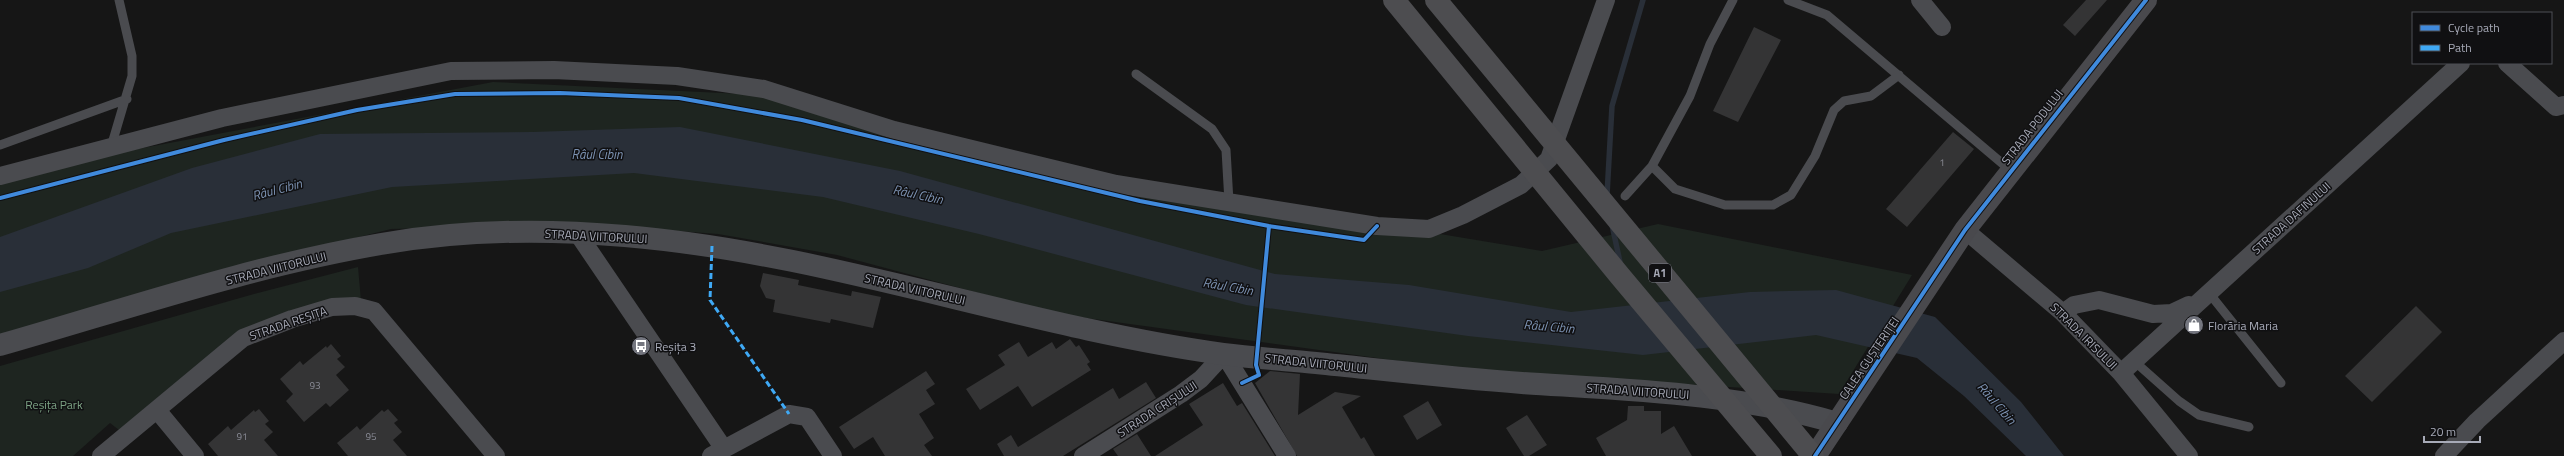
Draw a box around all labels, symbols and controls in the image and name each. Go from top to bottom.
legend [2412,12,2552,64]
text: Cycle path [2448,18,2500,37]
text: Path [2448,38,2472,57]
street label: STRADA PODULUI [1996,85,2068,169]
water label: Râul Cibin [572,144,623,164]
house number: 1 [1939,155,1945,170]
water label: Râul Cibin [250,173,305,205]
street label: STRADA DAFINULUI [2247,177,2335,259]
water label: Râul Cibin [891,179,945,209]
street label: STRADA VIITORULUI [544,224,648,248]
street label: STRADA VIITORULUI [224,246,328,290]
road number: A1 [1649,264,1671,282]
street label: STRADA VIITORULUI [863,268,967,310]
water label: Râul Cibin [1201,272,1255,300]
street label: STRADA IRISULUI [2046,298,2122,374]
street label: STRADA REȘIȚA [247,301,329,345]
street label: CALEA GUȘTERIȚEI [1834,313,1904,403]
water label: Râul Cibin [1523,314,1576,338]
shop icon: Florăria Maria [2183,314,2205,336]
place label: Florăria Maria [2208,316,2278,335]
bus stop icon: Reșița 3 [630,335,652,357]
place label: Reșița 3 [655,337,696,356]
street label: STRADA VIITORULUI [1264,348,1368,378]
street label: STRADA CRIȘULUI [1113,376,1201,442]
water label: Râul Cibin [1973,377,2022,429]
house number: 93 [309,378,321,393]
street label: STRADA VIITORULUI [1586,378,1690,404]
park label: Reșița Park [25,395,83,414]
scale bar [2424,418,2480,444]
text: 20 m [2430,422,2456,441]
house number: 91 [236,429,248,444]
house number: 95 [365,429,377,444]

